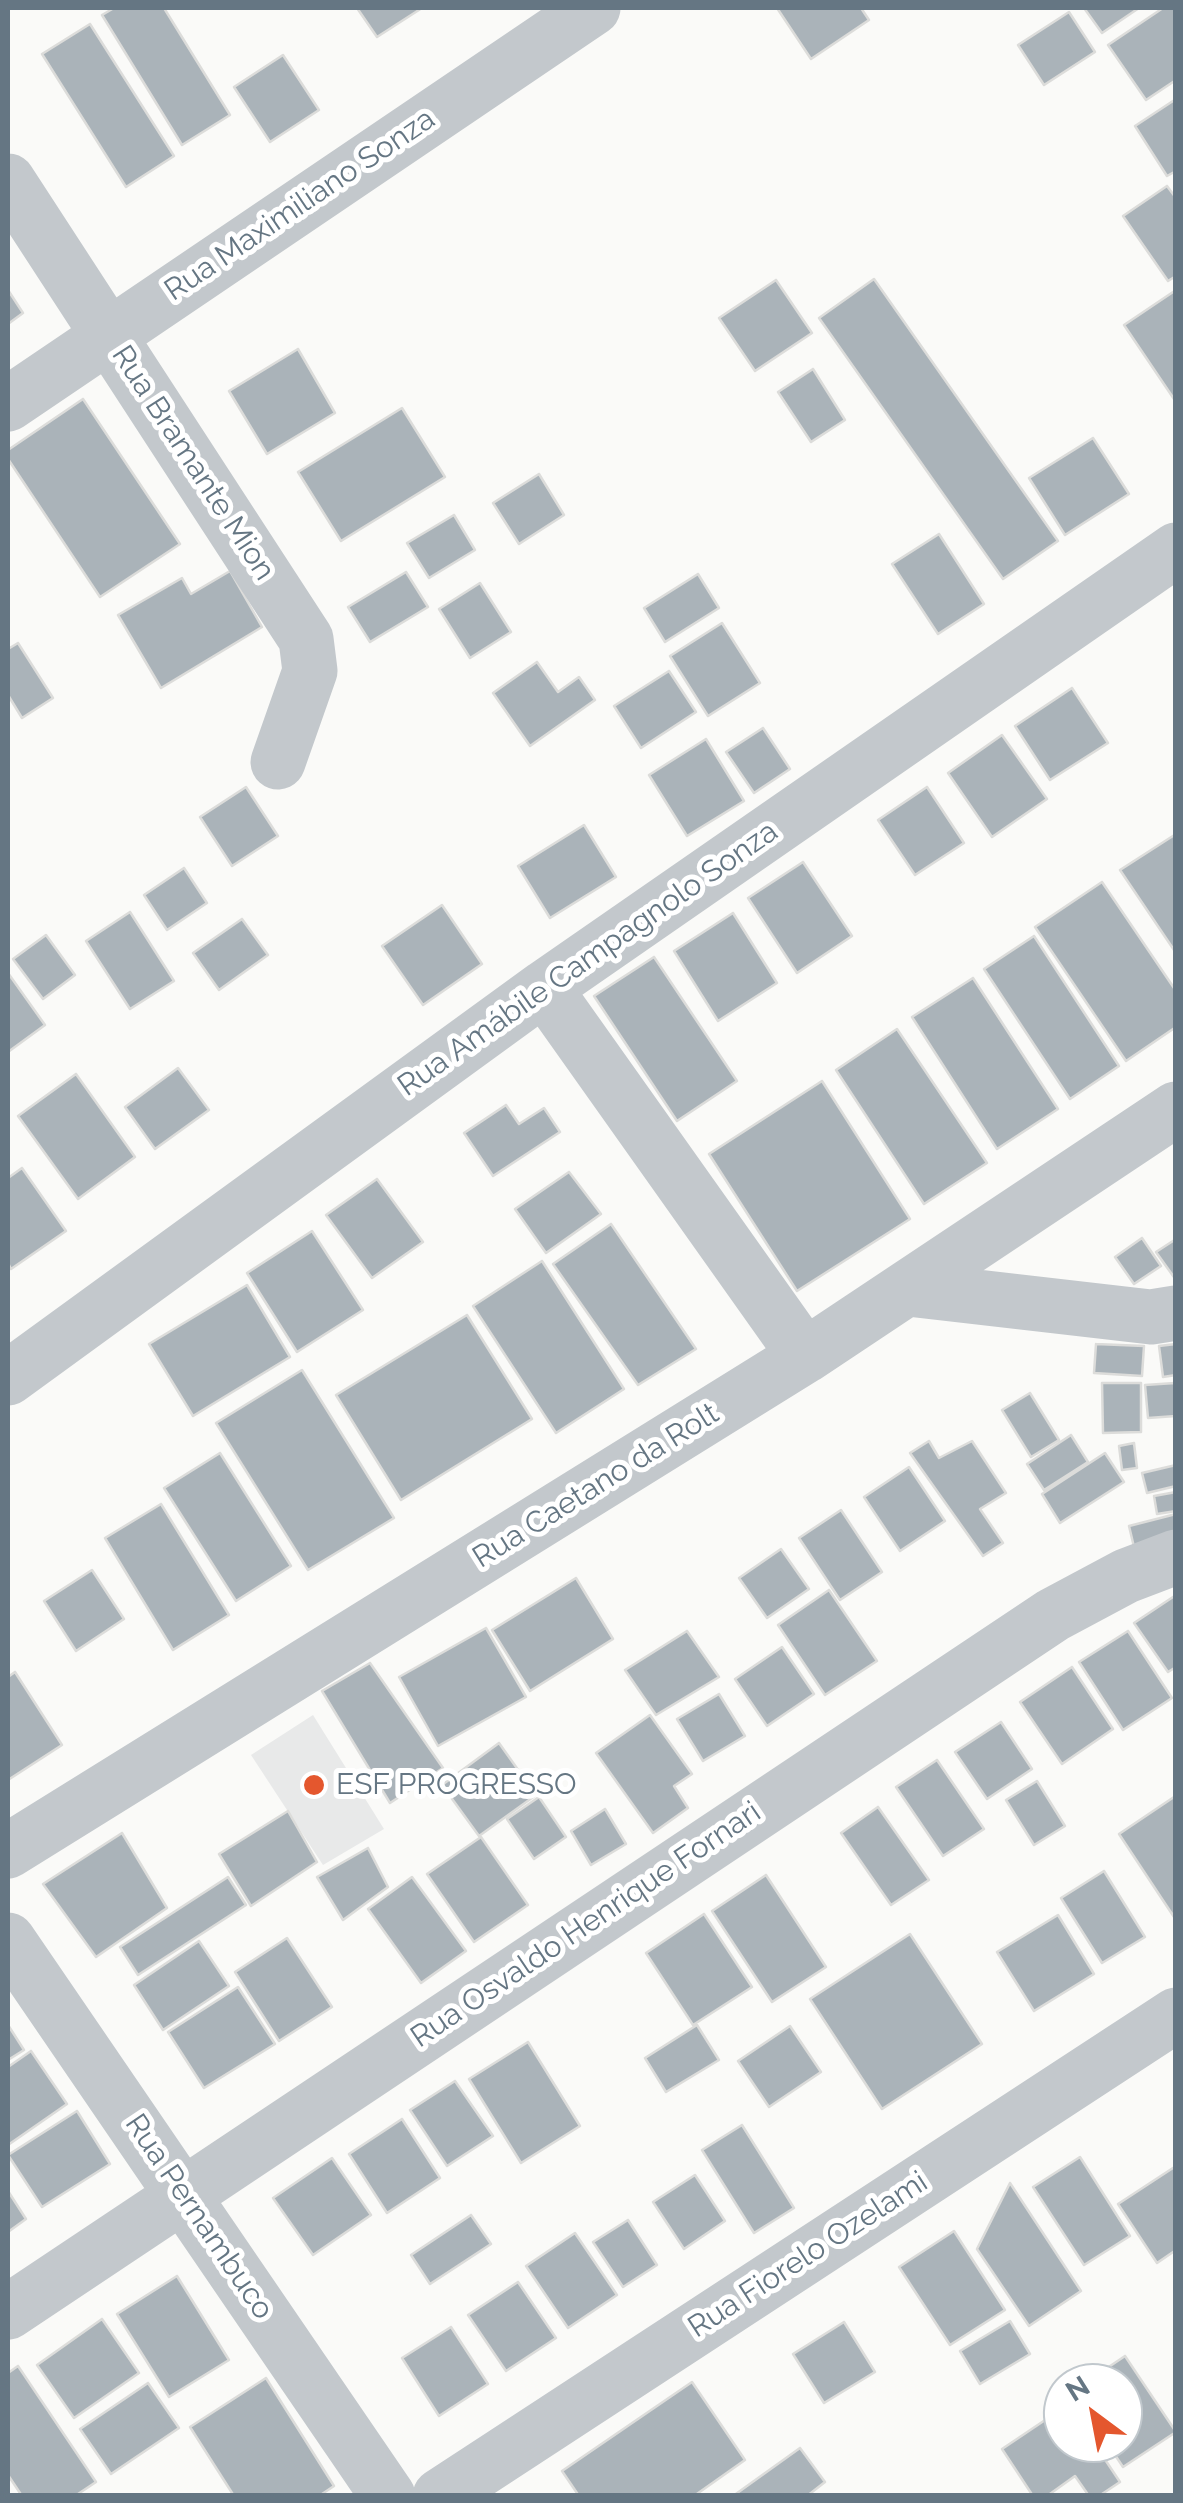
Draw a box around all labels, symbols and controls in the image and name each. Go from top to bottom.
street label: Rua Maximiliano Sonza [158,101,442,309]
street label: Rua Bramante Mion [104,339,282,587]
street label: Rua Amábile Campagnolo Sonza [391,814,785,1104]
street label: Rua Caetano da Rolt [467,1396,725,1576]
place label: ESF PROGRESSO [336,1767,577,1803]
marker: ESF PROGRESSO [301,1772,327,1798]
street label: Rua Osvaldo Henrique Fornari [404,1794,768,2056]
street label: Rua Pernambuco [117,2108,281,2326]
street label: Rua Fiorelo Ozelami [682,2164,934,2346]
north arrow [1043,2363,1143,2463]
text: N [1060,2369,1096,2408]

